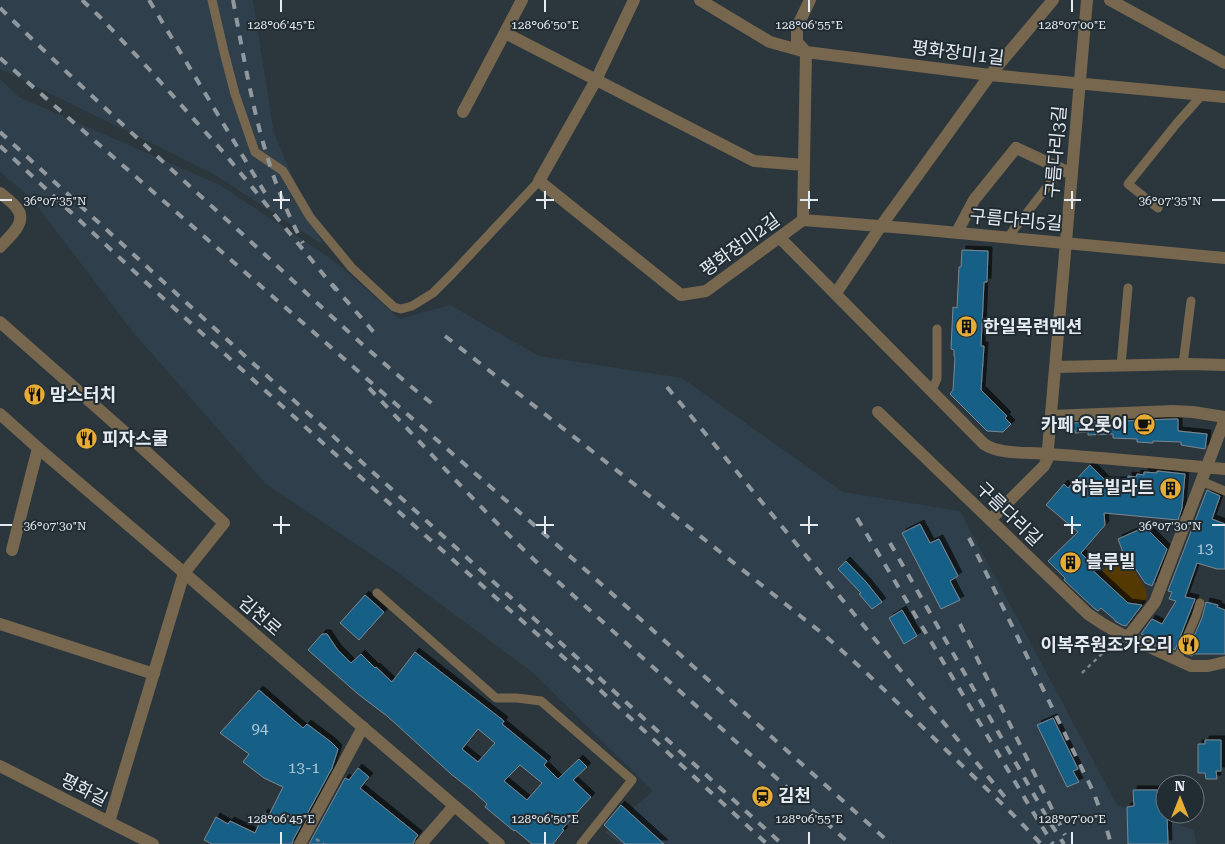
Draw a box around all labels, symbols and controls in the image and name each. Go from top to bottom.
text: 128°06'45"E [247,18,315,32]
text: 128°06'50"E [511,18,579,32]
text: 128°06'55"E [775,18,843,32]
text: 128°07'00"E [1038,18,1106,32]
street label: 평화장미1길 [911,36,1005,69]
street label: 구름다리3길 [1041,105,1070,199]
text: 36°07'35"N [23,194,87,208]
text: 36°07'35"N [1138,194,1202,208]
street label: 구름다리5길 [969,205,1063,234]
street label: 평화장미2길 [696,209,783,280]
building icon: 한일목련멘션 [955,315,979,339]
place label: 한일목련멘션 [983,316,1082,337]
restaurant icon: 맘스터치 [22,383,46,407]
place label: 맘스터치 [50,384,116,405]
cafe icon: 카페 오롯이 [1132,413,1156,437]
place label: 카페 오롯이 [1041,414,1128,435]
restaurant icon: 피자스쿨 [74,427,98,451]
place label: 피자스쿨 [102,428,168,449]
building icon: 하늘빌라트 [1158,476,1182,500]
street label: 구름다리길 [972,477,1046,550]
place label: 하늘빌라트 [1071,477,1154,498]
text: 36°07'30"N [23,519,87,533]
text: 36°07'30"N [1138,519,1202,533]
house number: 13 [1197,540,1213,558]
building icon: 블루빌 [1058,550,1082,574]
place label: 블루빌 [1086,551,1136,572]
street label: 김천로 [235,591,286,640]
restaurant icon: 이복주원조가오리 [1177,633,1201,657]
place label: 이복주원조가오리 [1041,634,1173,655]
house number: 94 [252,720,269,738]
house number: 13-1 [288,759,320,777]
street label: 평화길 [57,769,111,810]
north arrow [1155,774,1205,824]
text: N [1175,778,1186,794]
station icon: 김천 [750,784,774,808]
place label: 김천 [778,785,811,806]
text: 128°06'45"E [247,812,315,826]
text: 128°06'50"E [511,812,579,826]
text: 128°06'55"E [775,812,843,826]
text: 128°07'00"E [1038,812,1106,826]

